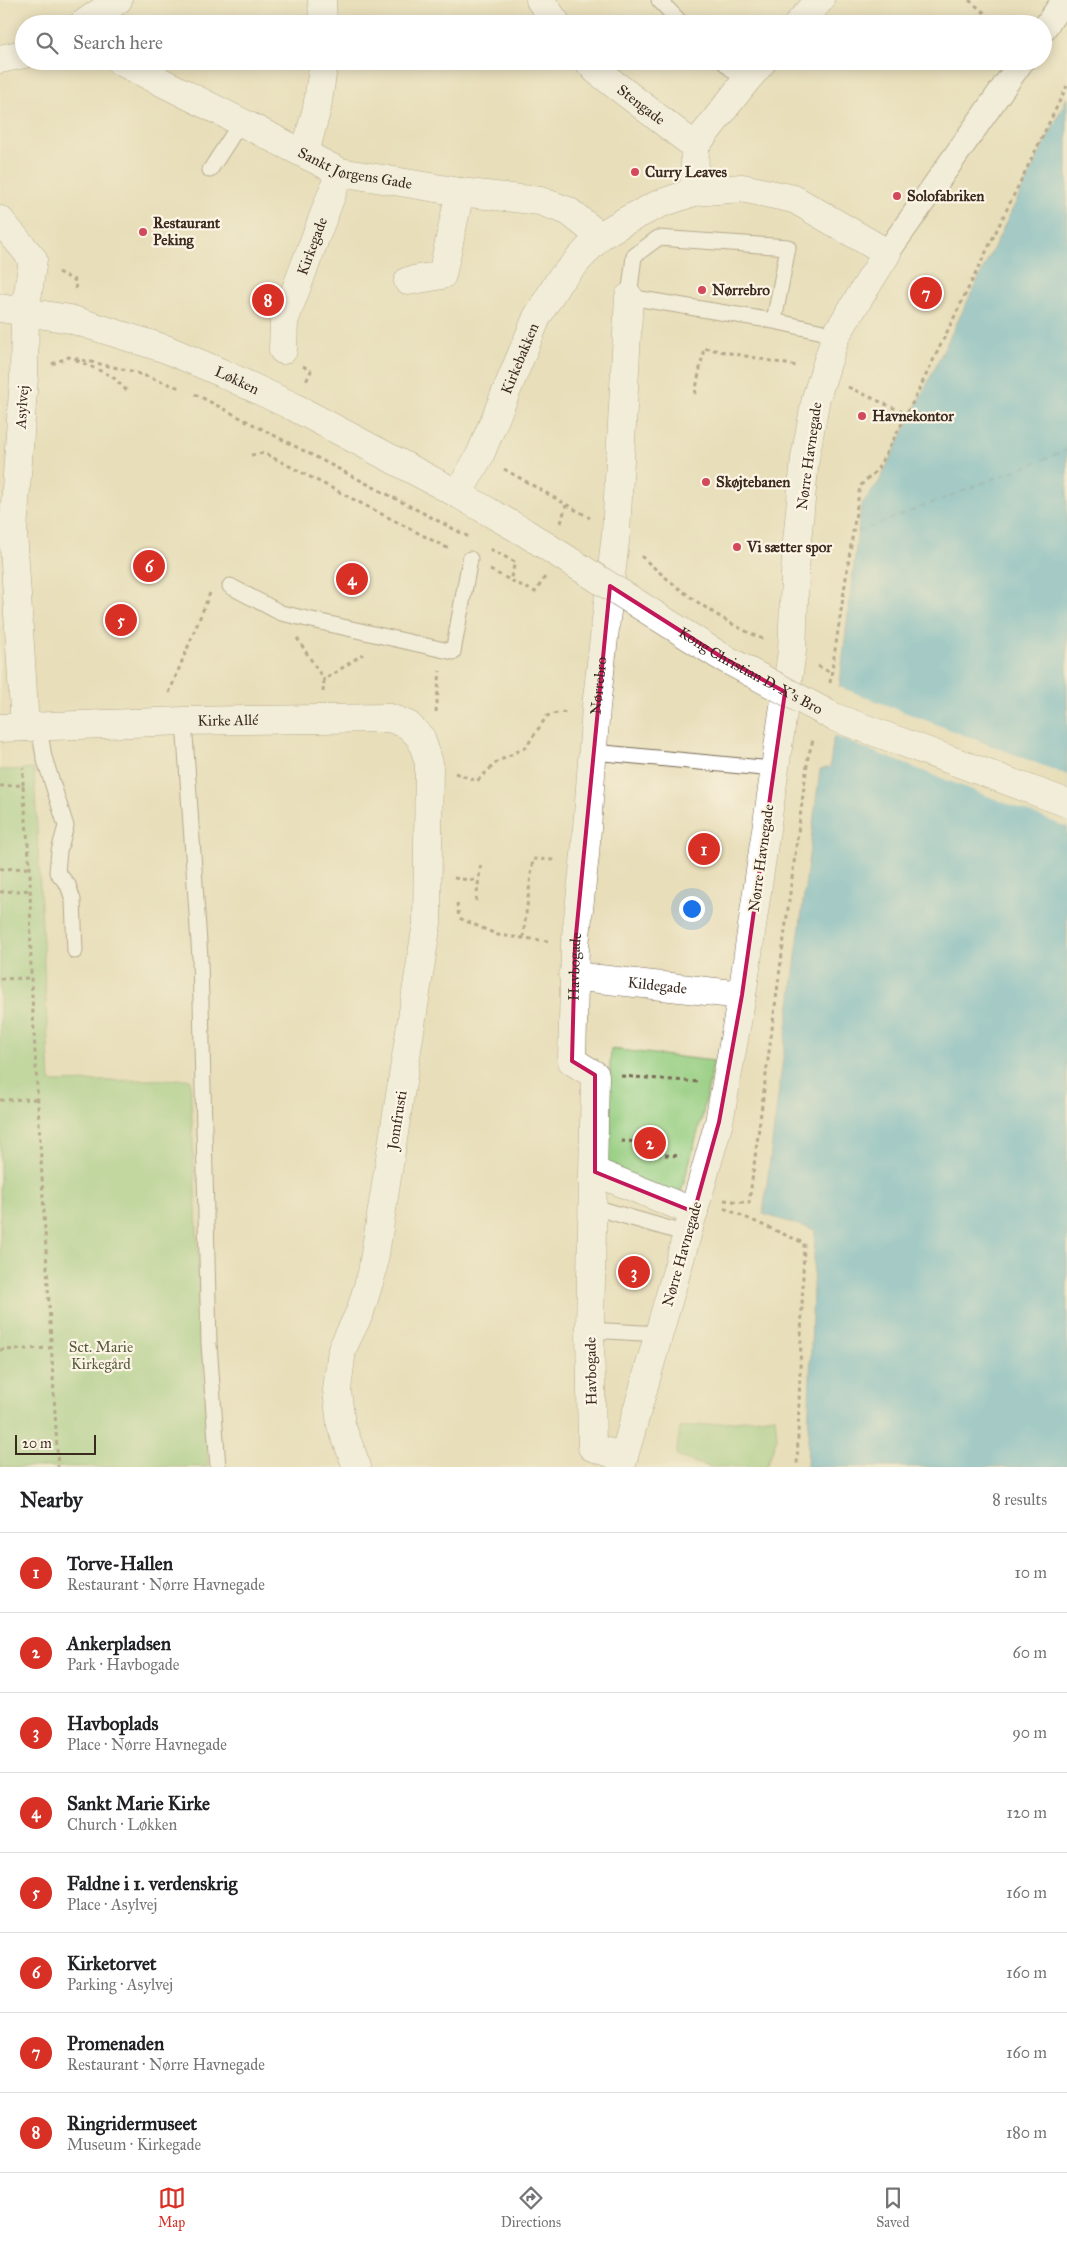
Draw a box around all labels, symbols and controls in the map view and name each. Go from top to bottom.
search box [15,15,1052,70]
icon: search [33,29,61,57]
text: Search here [73,31,163,54]
street label: Stengade [614,81,669,129]
street label: Sankt Jørgens Gade [295,143,413,193]
place label: Curry Leaves [645,163,728,182]
marker: Curry Leaves [629,166,641,178]
place label: Solofabriken [907,187,985,205]
marker: Solofabriken [891,190,903,202]
place label: Restaurant Peking [153,214,221,250]
street label: Kirkegade [293,215,331,278]
marker: Restaurant Peking [137,226,149,238]
pin: 7 [910,274,942,312]
pin: 8 [252,281,284,319]
place label: Nørrebro [712,281,770,299]
marker: Nørrebro [696,284,708,296]
street label: Kirkebakken [497,320,542,397]
street label: Løkken [212,362,262,398]
street label: Asylvej [11,385,32,430]
street label: Nørre Havnegade [793,401,825,511]
place label: Havnekontor [872,407,954,425]
marker: Havnekontor [856,410,868,422]
place label: Skøjtebanen [716,473,791,492]
marker: Skøjtebanen [700,476,712,488]
place label: Vi sætter spor [746,538,832,557]
marker: Vi sætter spor [731,541,743,553]
pin: 6 [133,547,165,585]
pin: 4 [336,560,368,598]
pin: 5 [105,601,137,639]
street label: Kong Christian D. X's Bro [675,623,826,718]
street label: Nørrebro [586,656,611,715]
street label: Kirke Allé [197,711,259,730]
street label: Nørre Havnegade [745,803,777,913]
pin: 1 [688,830,720,868]
your location [679,896,705,922]
street label: Havbogade [565,931,585,1001]
street label: Kildegade [627,973,688,998]
street label: Jomfrusti [383,1089,412,1153]
pin: 2 [634,1124,666,1162]
street label: Nørre Havnegade [658,1199,706,1309]
pin: 3 [618,1253,650,1291]
street label: Havbogade [581,1337,601,1405]
park label: Sct. Marie Kirkegård [69,1338,133,1373]
scale bar [15,1432,96,1455]
text: 20 m [22,1435,52,1452]
text: Nearby [20,1487,83,1513]
text: 8 results [992,1490,1047,1509]
text: Torve-Hallen [67,1552,173,1575]
text: 1 [33,1563,39,1582]
text: 10 m [1015,1563,1047,1582]
text: Restaurant · Nørre Havnegade [67,1575,265,1594]
text: Ankerpladsen [67,1632,171,1655]
text: 2 [32,1643,40,1662]
text: 60 m [1013,1643,1047,1662]
text: Park · Havbogade [67,1655,179,1674]
text: Havboplads [67,1712,158,1735]
text: 3 [33,1723,39,1742]
text: 90 m [1012,1723,1047,1742]
text: Place · Nørre Havnegade [67,1735,227,1754]
text: Sankt Marie Kirke [67,1792,210,1815]
text: 4 [32,1803,40,1822]
text: 120 m [1007,1803,1047,1822]
text: Church · Løkken [67,1815,177,1834]
text: Faldne i 1. verdenskrig [67,1872,237,1895]
text: 5 [32,1883,40,1902]
text: 160 m [1006,1883,1047,1902]
text: Place · Asylvej [67,1895,157,1914]
text: Kirketorvet [67,1952,157,1975]
text: 6 [32,1963,40,1982]
text: 160 m [1006,1963,1047,1982]
text: Parking · Asylvej [67,1975,173,1994]
text: Promenaden [67,2032,164,2055]
text: 7 [32,2043,40,2062]
text: 160 m [1006,2043,1047,2062]
text: Restaurant · Nørre Havnegade [67,2055,265,2074]
text: Ringridermuseet [67,2112,197,2135]
text: 8 [32,2123,40,2142]
text: 180 m [1006,2123,1047,2142]
text: Museum · Kirkegade [67,2135,201,2154]
tab: Map [158,2184,186,2231]
tab: Directions [501,2184,561,2231]
tab: Saved [876,2184,909,2231]

